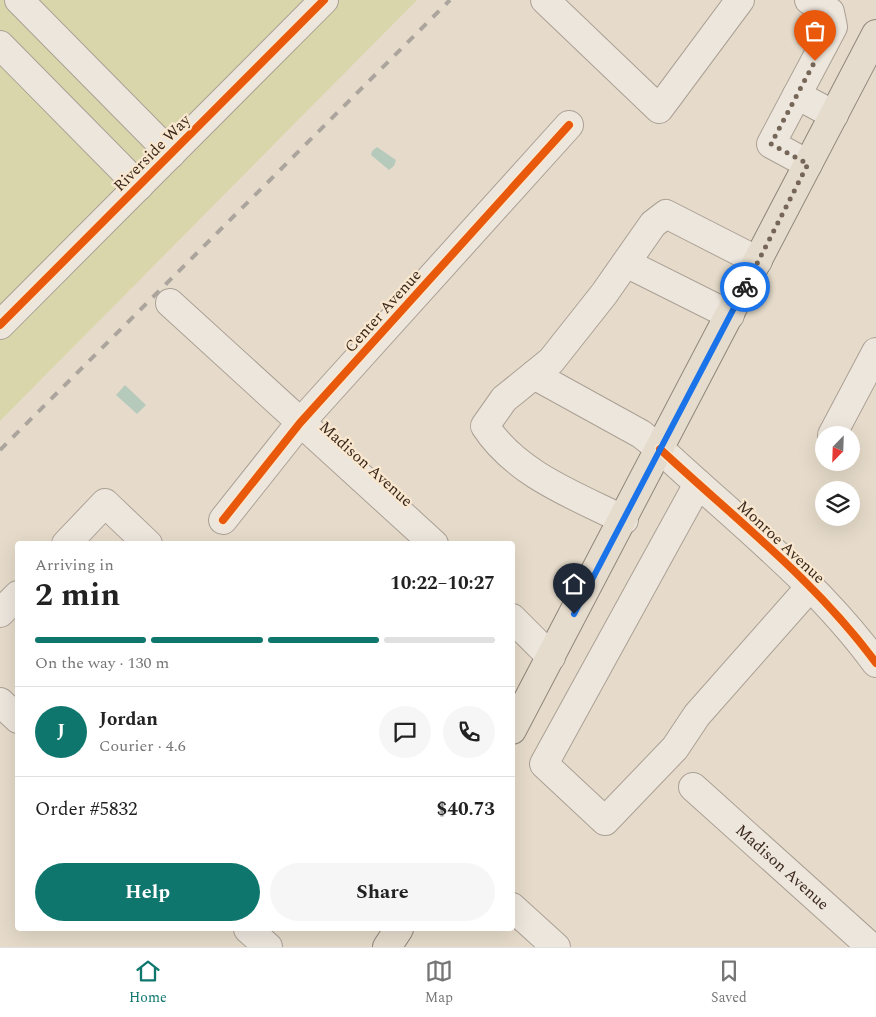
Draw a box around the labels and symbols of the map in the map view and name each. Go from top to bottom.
pin [794,10,836,61]
street label: Riverside Way [108,108,197,197]
courier [720,262,770,312]
street label: Center Avenue [339,264,427,358]
street label: Madison Avenue [314,415,418,513]
north arrow [815,426,860,471]
street label: Monroe Avenue [732,495,830,589]
pin [553,563,595,614]
street label: Madison Avenue [730,819,834,916]

